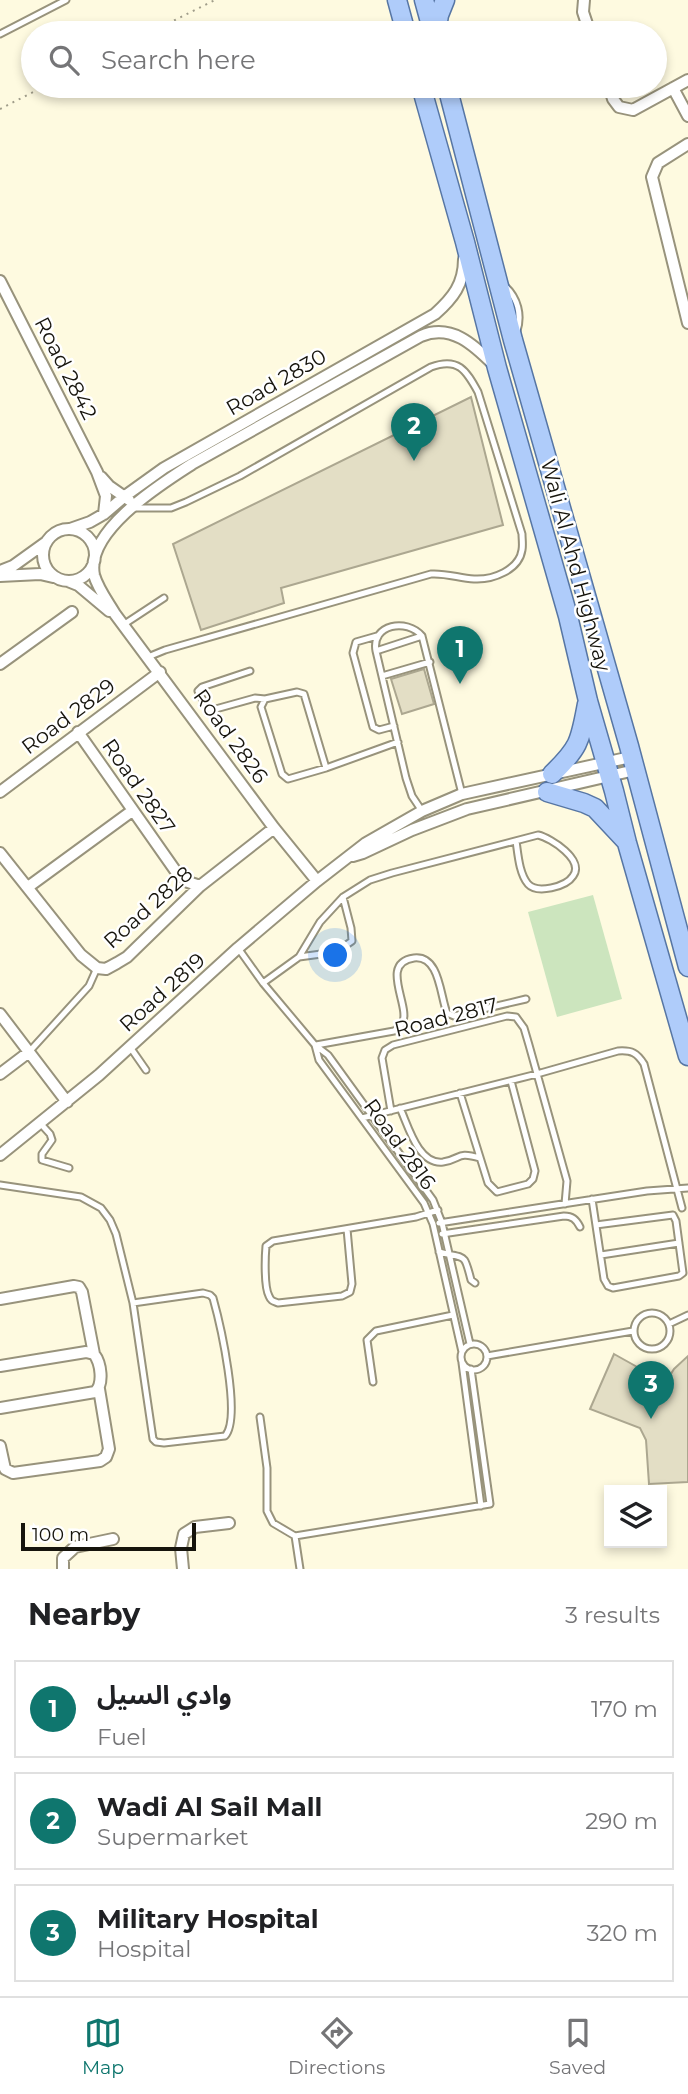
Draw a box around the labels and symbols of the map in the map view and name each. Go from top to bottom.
street label: Road 2842 [30,313,102,423]
street label: Road 2830 [221,343,331,421]
pin: 2 [391,403,437,461]
street label: Wali Al Ahd Highway [536,456,617,675]
pin: 1 [437,626,483,684]
street label: Road 2829 [16,673,120,759]
street label: Road 2826 [188,684,274,788]
street label: Road 2827 [97,734,181,838]
street label: Road 2828 [98,861,198,953]
your location [318,938,352,972]
street label: Road 2819 [114,947,210,1037]
street label: Road 2817 [392,992,500,1042]
street label: Road 2816 [359,1094,441,1194]
pin: 3 [628,1361,674,1419]
scale bar [21,1520,196,1552]

